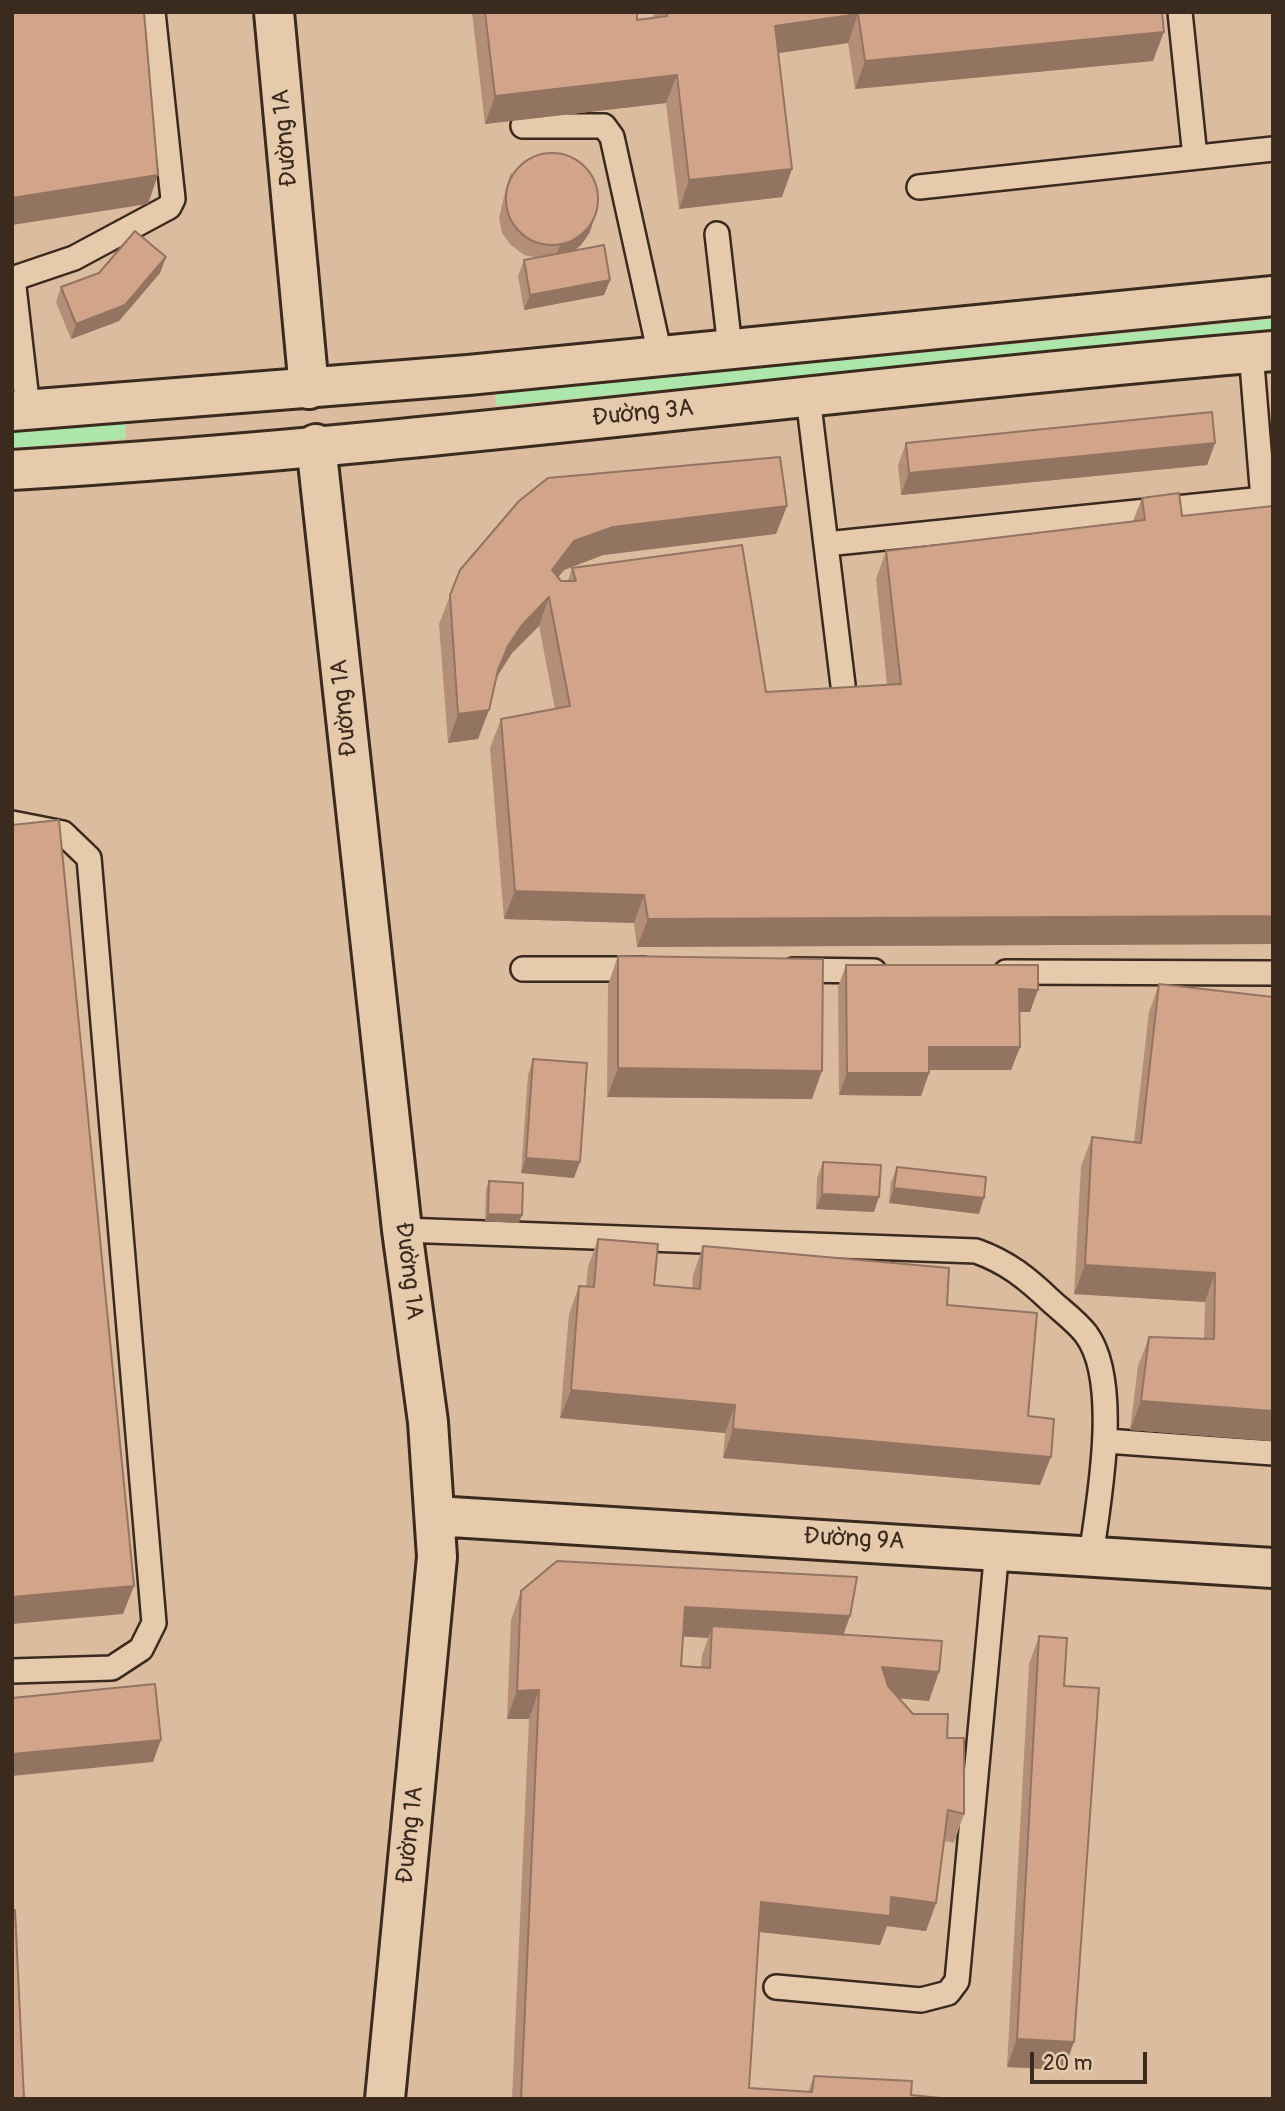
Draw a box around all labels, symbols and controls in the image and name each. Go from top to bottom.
street label: Đường 1A [267,88,305,188]
street label: Đường 3A [591,394,695,434]
street label: Đường 1A [326,658,364,758]
street label: Đường 1A [388,1221,428,1321]
street label: Đường 9A [803,1523,905,1557]
street label: Đường 1A [392,1785,430,1885]
scale bar [1033,2038,1150,2082]
text: 20 m [1043,2050,1092,2077]

